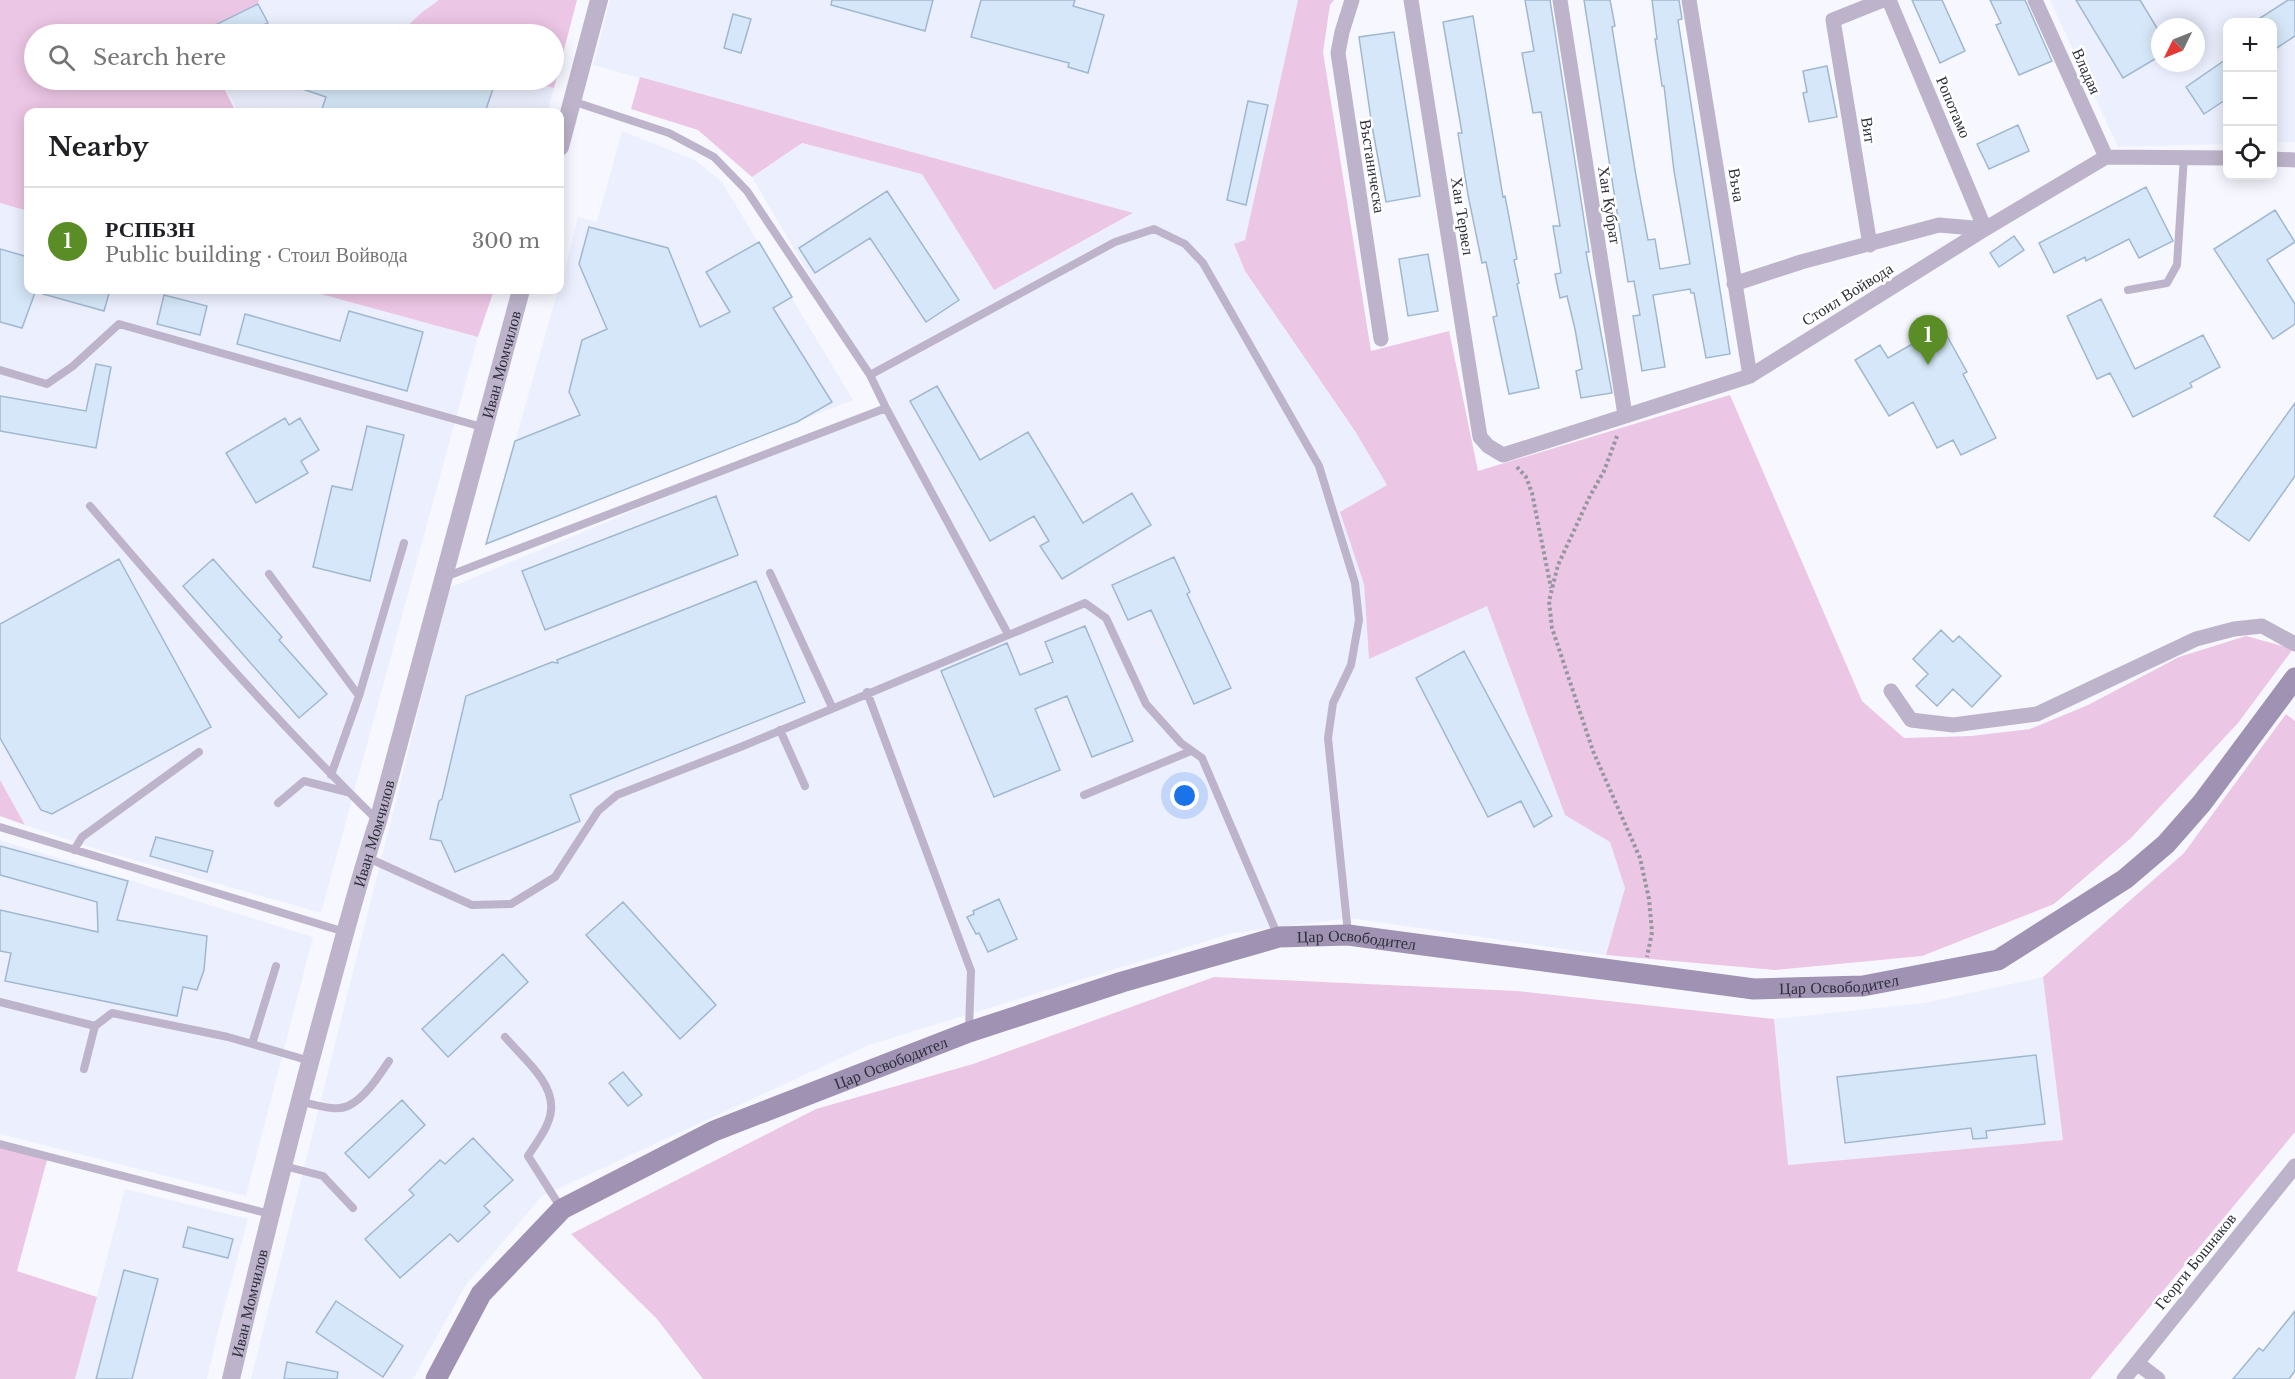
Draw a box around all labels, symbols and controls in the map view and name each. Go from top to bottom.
north arrow [2151,18,2205,72]
map controls [2223,18,2277,180]
button: + [2223,18,2277,72]
search box [24,24,564,90]
icon: search [45,41,78,74]
text: Search here [93,44,226,71]
street label: Владая [2068,45,2106,98]
button: − [2223,72,2277,126]
street label: Ропотамо [1932,73,1976,141]
street label: Вит [1857,115,1881,145]
street label: Въстаническа [1356,118,1390,214]
button: locate [2223,126,2277,180]
text: Nearby [48,131,149,163]
street label: Хан Кубрат [1594,164,1626,246]
street label: Въча [1724,167,1750,203]
street label: Хан Тервел [1447,176,1479,256]
text: РСПБЗН [105,216,195,243]
text: 1 [63,229,72,253]
text: 300 m [472,229,540,253]
text: Public building · Стоил Войвода [105,243,408,267]
street label: Стоил Войвода [1798,258,1896,330]
street label: Иван Момчилов [477,308,525,421]
pin: 1 [1908,316,1948,365]
street label: Иван Момчилов [348,777,399,889]
your location [1170,781,1199,810]
street label: Цар Освободител [1297,925,1417,954]
street label: Цар Освободител [1779,969,1900,998]
street label: Цар Освободител [831,1031,950,1093]
street label: Георги Бошнаков [2150,1208,2240,1313]
street label: Иван Момчилов [226,1246,272,1359]

